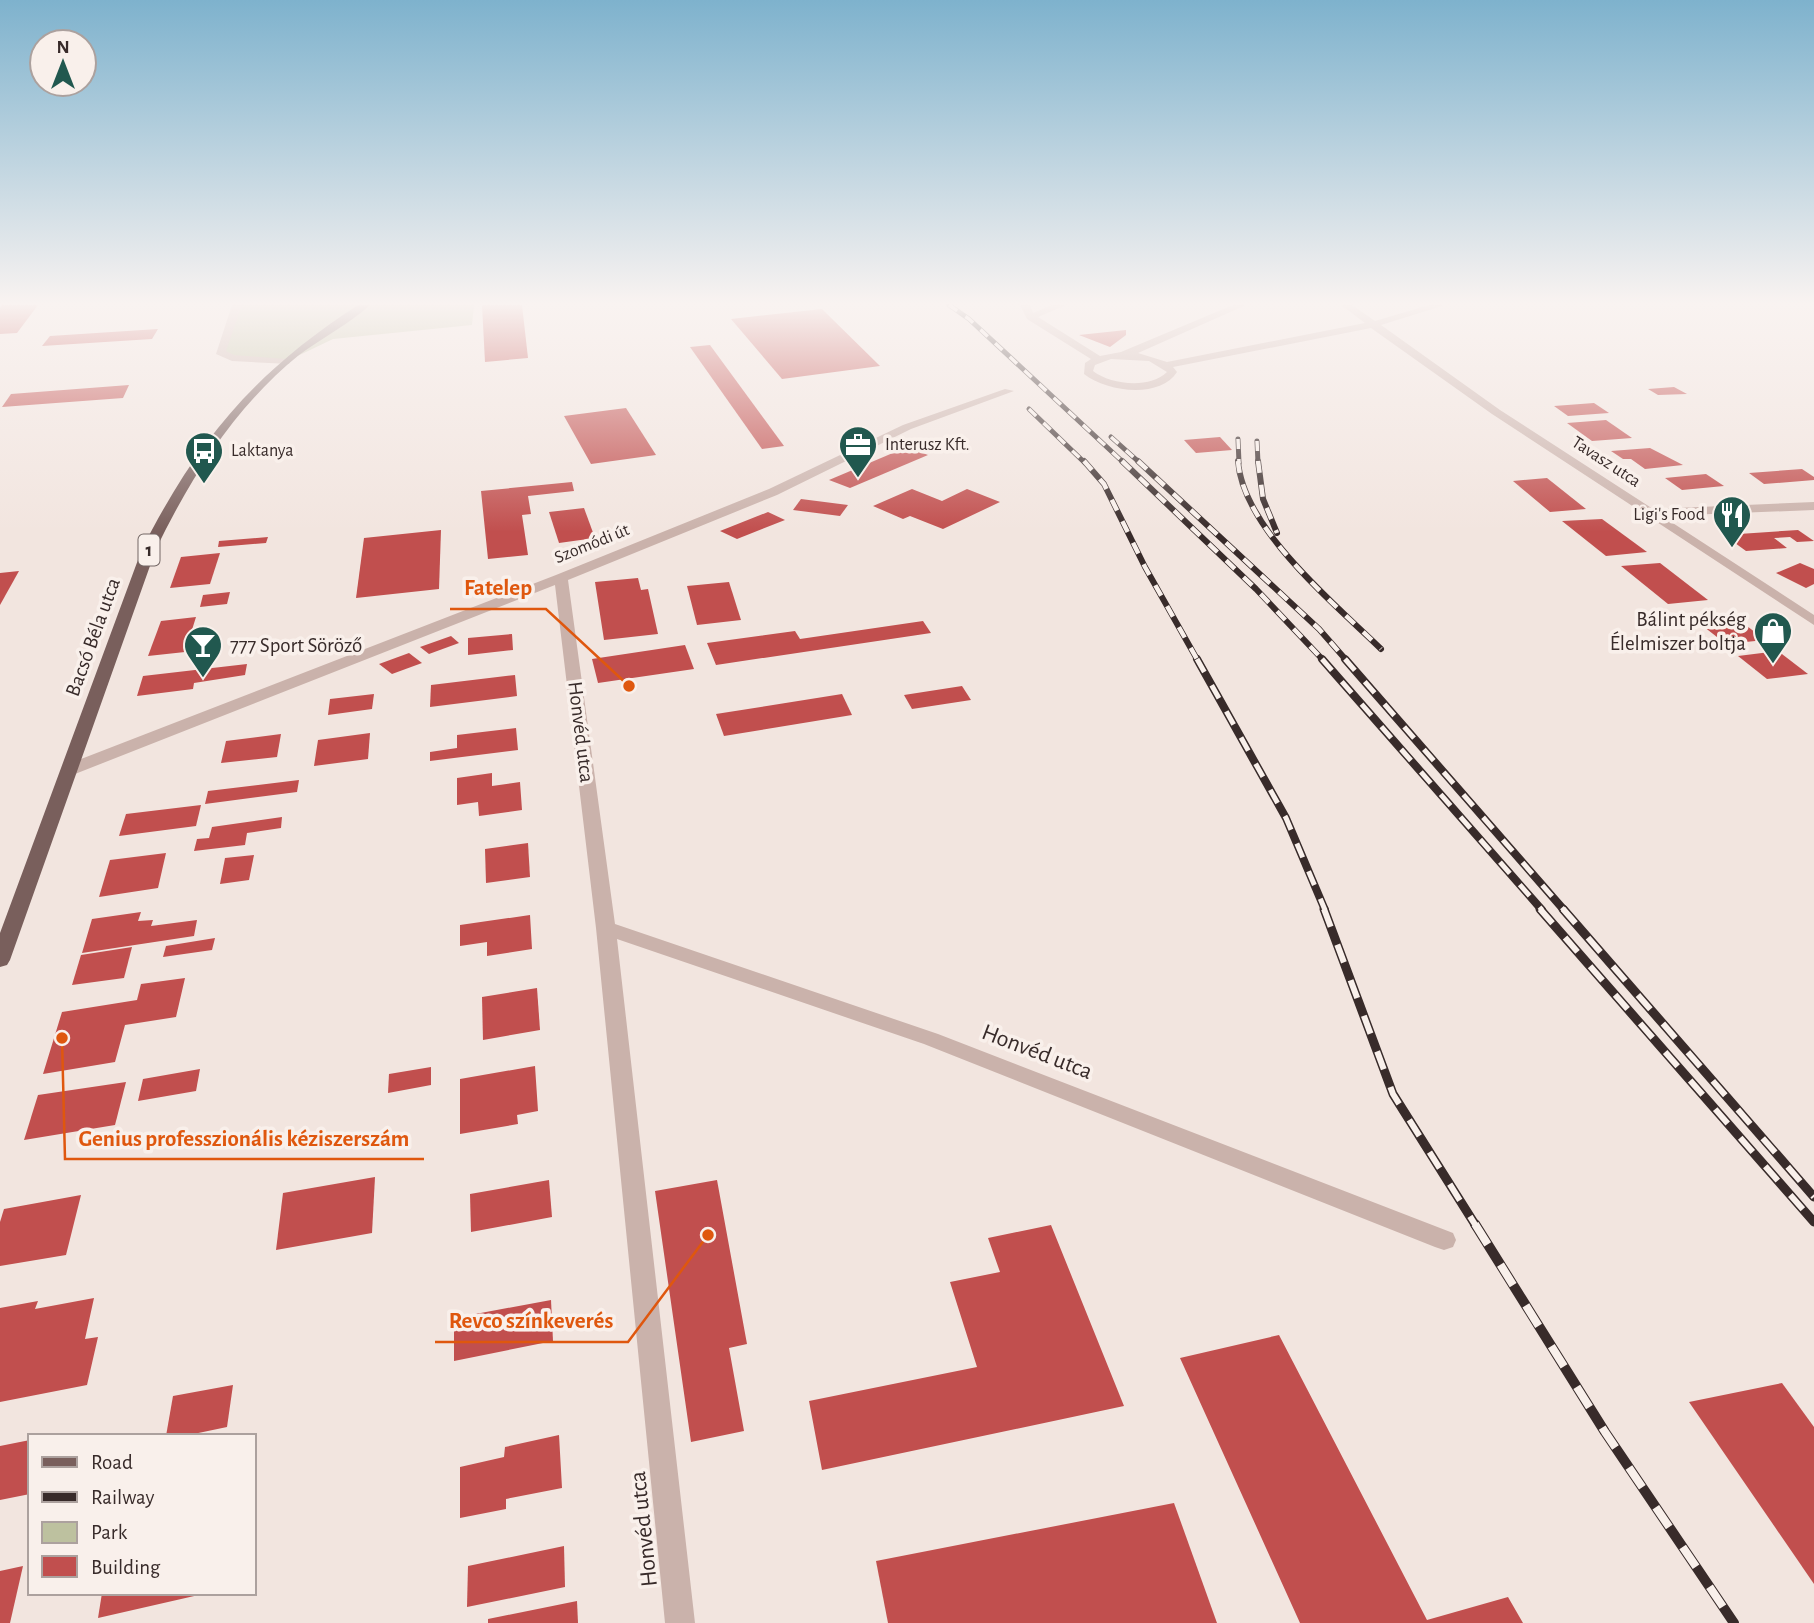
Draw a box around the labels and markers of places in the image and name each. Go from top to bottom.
office icon: Interusz Kft. [837,424,879,479]
bus stop icon: Laktanya [183,430,225,485]
place label: Interusz Kft. [885,436,970,454]
place label: Laktanya [231,442,294,460]
restaurant icon: Ligi's Food [1711,494,1753,549]
place label: Ligi's Food [1633,506,1705,524]
callout: Fatelep [450,565,546,609]
place label: Bálint pékség Élelmiszer boltja [1610,609,1747,654]
shop icon: Bálint pékség Élelmiszer boltja [1752,610,1794,665]
bar icon: 777 Sport Söröző [182,624,224,679]
place label: 777 Sport Söröző [230,635,362,656]
callout: Genius professzionális kéziszerszám [65,1115,424,1159]
callout: Revco színkeverés [435,1298,628,1342]

